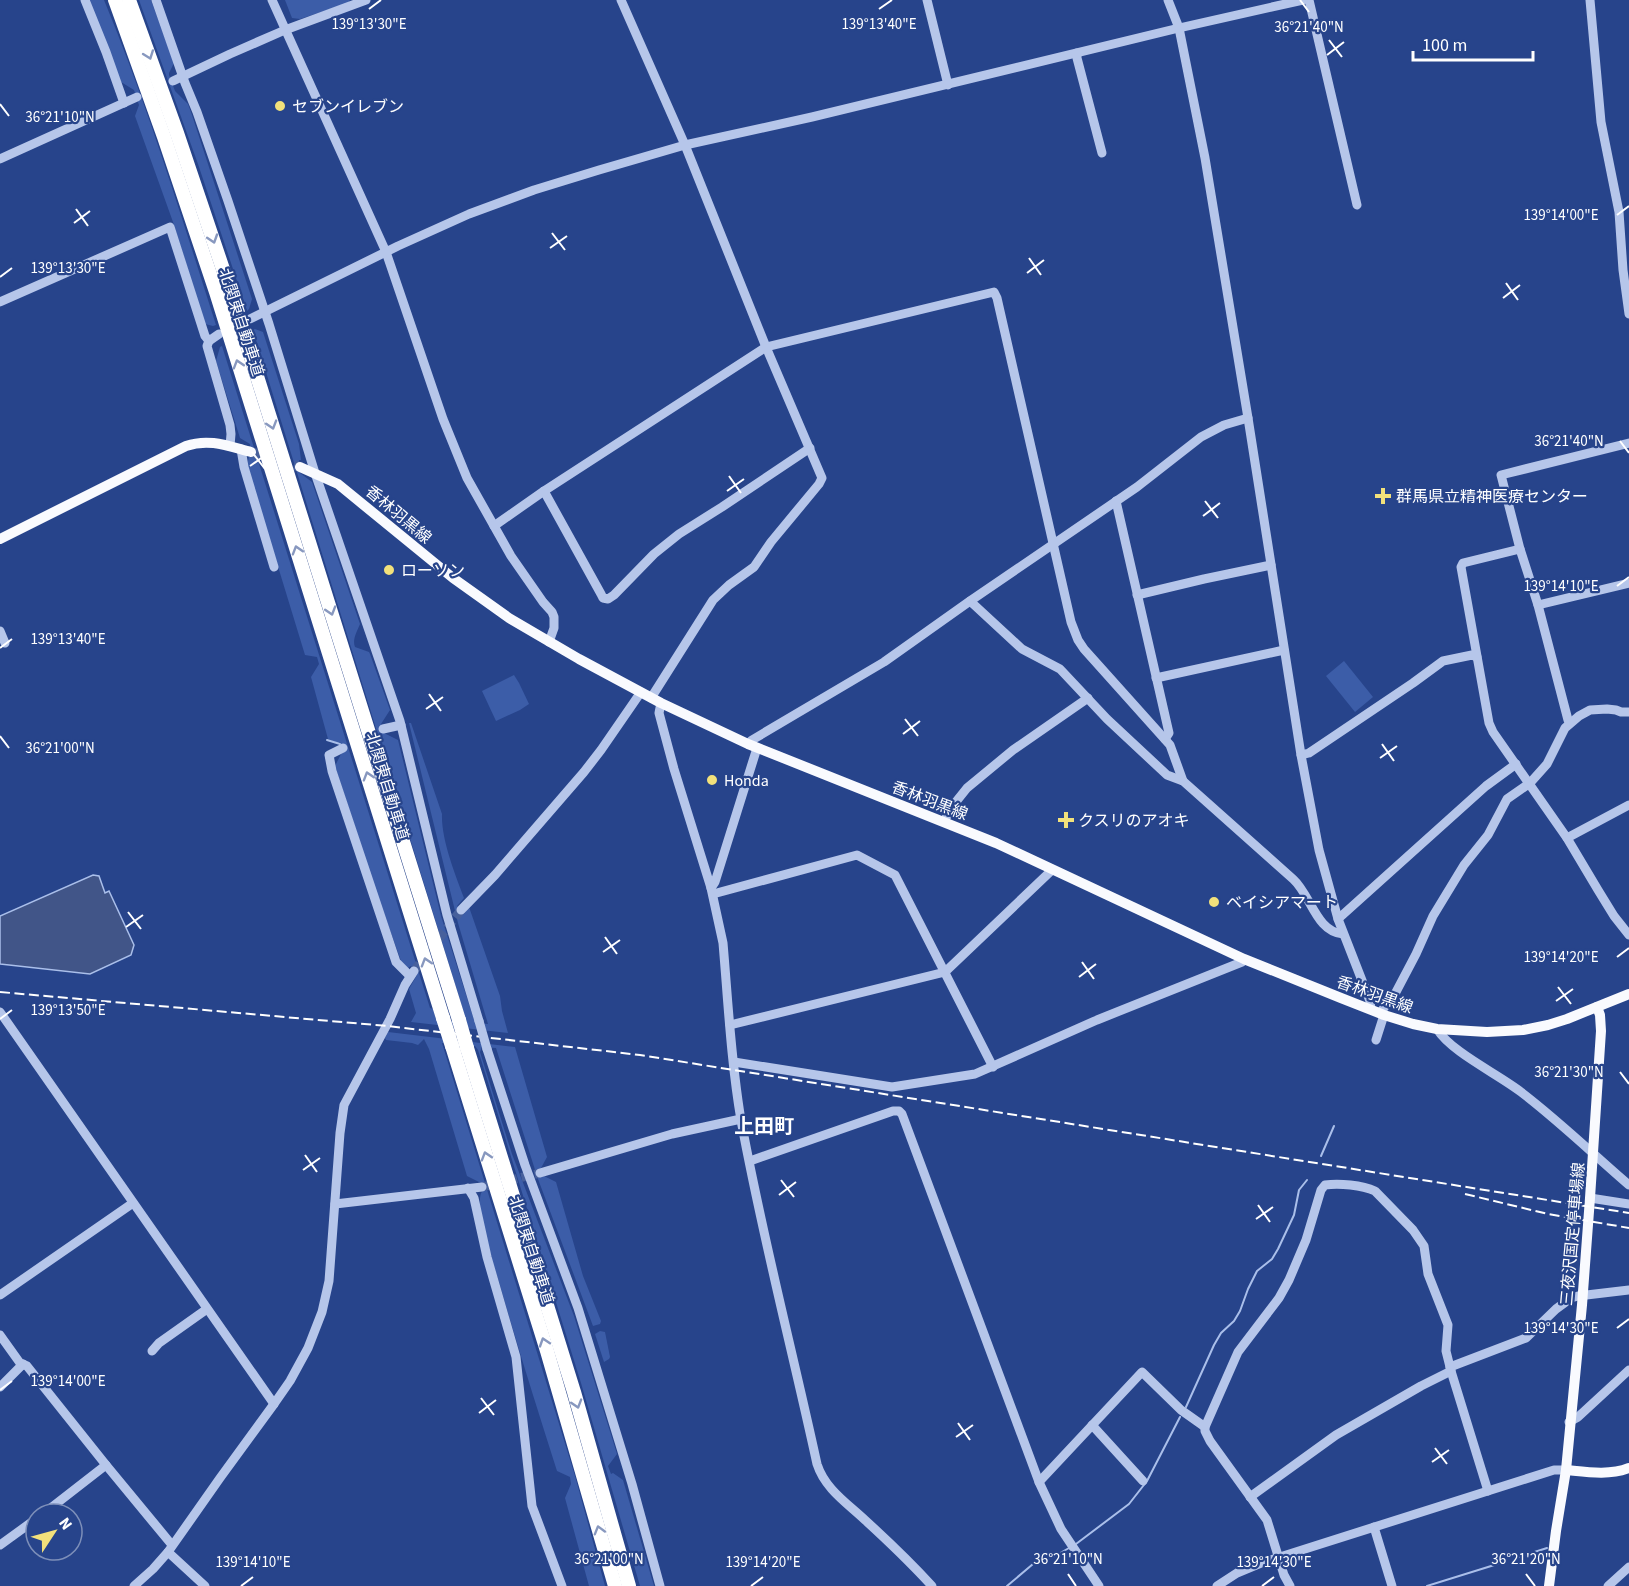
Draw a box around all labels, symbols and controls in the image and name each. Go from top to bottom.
text: 139°13'30"E [331,14,407,35]
text: 139°13'40"E [841,14,917,35]
text: 36°21'40"N [1274,17,1344,38]
scale bar [1413,24,1533,62]
text: 100 m [1422,33,1467,58]
one-way arrow [142,49,155,60]
place label: セブンイレブン [292,96,404,118]
marker: セブンイレブン [273,99,287,113]
text: 36°21'10"N [25,107,95,128]
text: 139°14'00"E [1523,205,1599,226]
one-way arrow [205,233,218,244]
text: 139°13'30"E [30,258,106,279]
street label: 北関東自動車道 [213,266,269,379]
one-way arrow [233,359,246,370]
one-way arrow [265,419,277,430]
text: 36°21'40"N [1534,431,1604,452]
street label: 香林羽黒線 [361,481,436,549]
place label: 群馬県立精神医療センター [1396,486,1588,508]
marker: 群馬県立精神医療センター [1374,487,1392,505]
one-way arrow [292,545,304,556]
place label: ローソン [401,560,465,582]
marker: ローソン [382,563,396,577]
text: 139°14'10"E [1523,576,1599,597]
one-way arrow [323,605,336,616]
text: 139°13'40"E [30,629,106,650]
street label: 北関東自動車道 [360,730,414,843]
text: 36°21'00"N [25,738,95,759]
place label: Honda [724,770,769,792]
one-way arrow [362,771,375,782]
marker: Honda [705,773,719,787]
street label: 香林羽黒線 [888,776,971,826]
place label: クスリのアオキ [1078,810,1190,832]
marker: クスリのアオキ [1059,813,1073,827]
place label: ベイシアマート [1226,892,1338,914]
marker: ベイシアマート [1207,895,1221,909]
text: 139°14'20"E [1523,947,1599,968]
one-way arrow [421,957,433,968]
street label: 香林羽黒線 [1333,971,1416,1019]
text: 139°13'50"E [30,1000,106,1021]
text: 36°21'30"N [1534,1062,1604,1083]
district label: 上田町 [734,1113,794,1141]
one-way arrow [481,1151,493,1162]
street label: 三夜沢国定停車場線 [1556,1161,1590,1307]
street label: 北関東自動車道 [503,1194,559,1307]
text: 139°14'30"E [1523,1318,1599,1339]
one-way arrow [539,1337,552,1348]
text: 139°14'00"E [30,1371,106,1392]
one-way arrow [570,1399,582,1409]
north arrow [24,1502,84,1562]
text: N [53,1513,77,1535]
one-way arrow [594,1525,606,1535]
text: 36°21'00"N [574,1549,644,1570]
text: 36°21'10"N [1033,1549,1103,1570]
text: 36°21'20"N [1491,1549,1561,1570]
text: 139°14'10"E [215,1552,291,1573]
text: 139°14'20"E [725,1552,801,1573]
text: 139°14'30"E [1236,1552,1312,1573]

